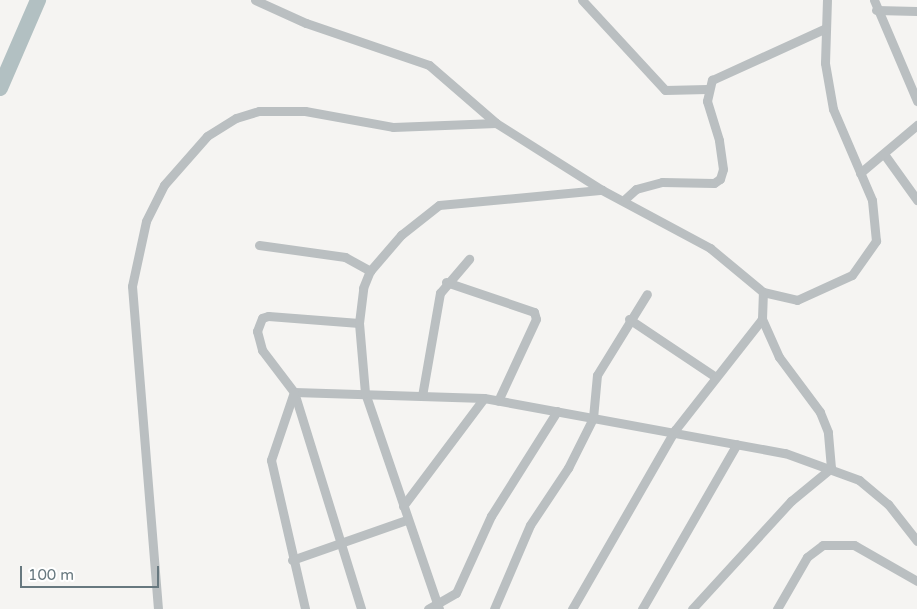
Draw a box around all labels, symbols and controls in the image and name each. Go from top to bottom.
scale bar [22,556,161,588]
text: 100 m [28,566,74,584]

